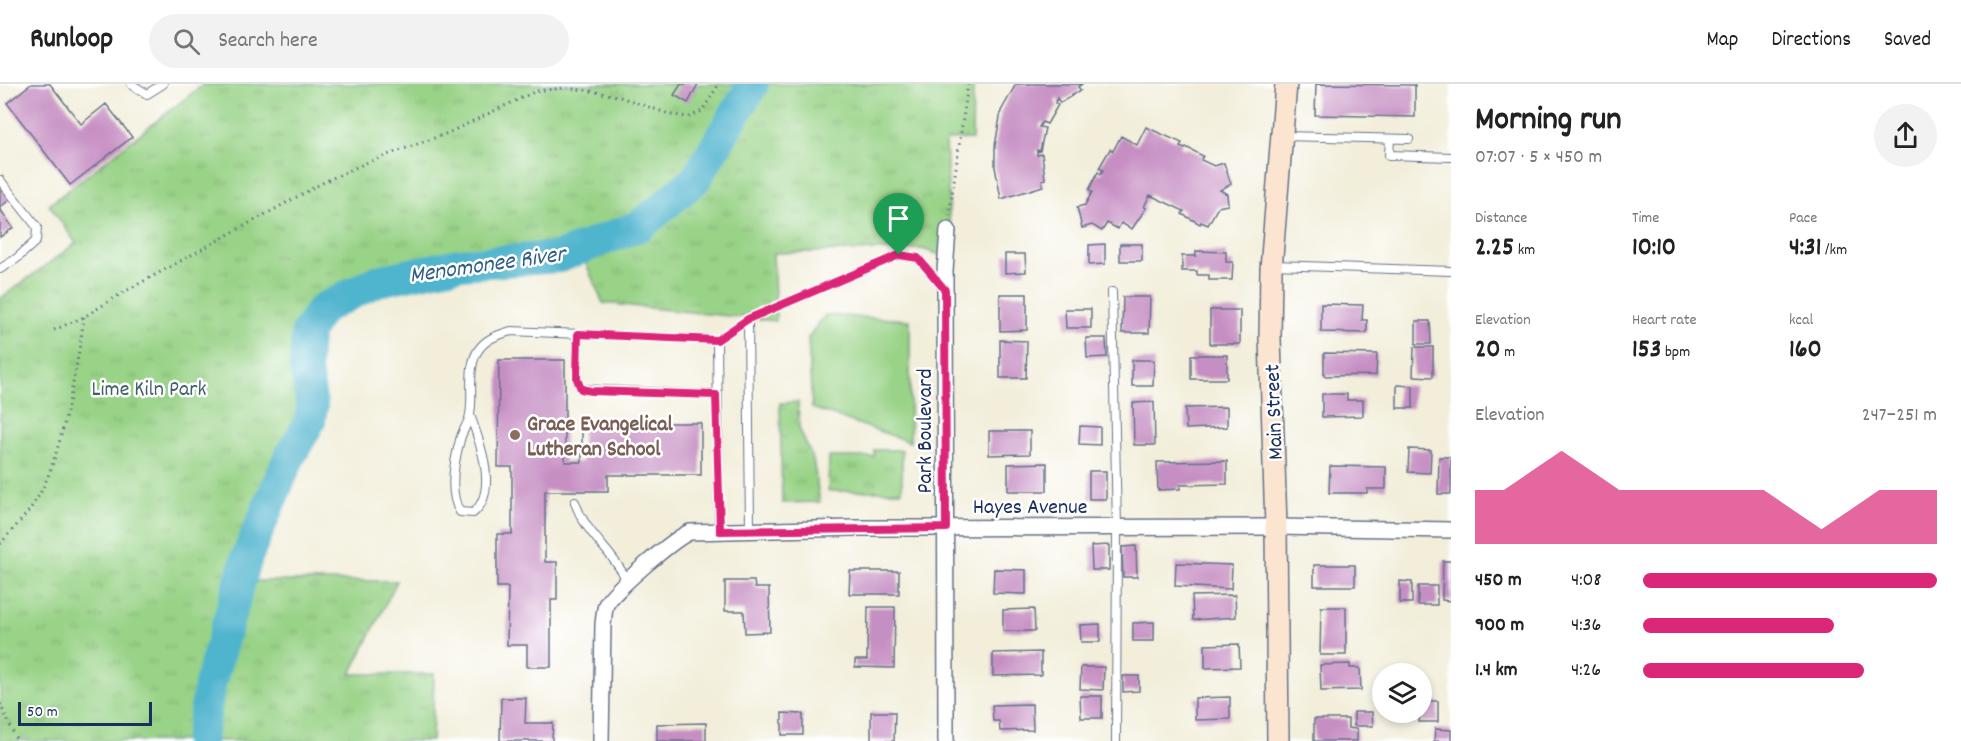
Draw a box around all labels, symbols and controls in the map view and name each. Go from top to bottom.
search box [149,14,569,68]
text: Runloop [30,21,113,61]
icon: search [170,25,203,58]
text: Search here [218,26,318,57]
text: Map [1707,26,1738,56]
text: Directions [1771,26,1851,56]
text: Saved [1884,26,1931,56]
text: Morning run [1475,98,1622,145]
button: share [1874,104,1937,167]
text: 07:07 · 5 × 450 m [1475,144,1602,172]
pin [873,193,924,255]
icon: arrive [882,202,915,235]
text: Distance [1475,207,1527,230]
text: Time [1632,207,1659,230]
text: Pace [1789,207,1817,230]
text: 2.25 [1475,230,1514,267]
text: 10:10 [1632,230,1676,267]
text: 4:31 [1789,230,1821,267]
water label: Menomonee River [407,238,570,294]
text: km [1514,239,1535,262]
text: /km [1821,239,1847,262]
text: Elevation [1475,309,1531,332]
text: Heart rate [1632,309,1697,332]
text: kcal [1789,309,1813,332]
text: 20 [1475,332,1501,369]
text: 153 [1632,332,1661,369]
text: 160 [1789,332,1822,369]
text: m [1501,341,1515,364]
text: bpm [1661,341,1690,364]
street label: Main Street [1258,363,1293,460]
street label: Park Boulevard [911,368,942,494]
park label: Lime Kiln Park [92,375,206,406]
text: Elevation [1475,402,1545,430]
text: 247–251 m [1862,402,1937,430]
place label: Grace Evangelical Lutheran School [527,410,674,466]
marker: Grace Evangelical Lutheran School [508,428,522,442]
street label: Hayes Avenue [973,493,1087,524]
text: 450 m [1475,567,1522,595]
text: 4:08 [1571,567,1602,595]
text: 900 m [1475,612,1524,640]
text: 4:36 [1571,612,1601,640]
text: 1.4 km [1475,657,1518,685]
text: 4:26 [1571,657,1601,685]
map controls [1372,663,1432,723]
button: layers [1372,663,1432,723]
scale bar [18,699,152,726]
text: 50 m [27,701,58,724]

